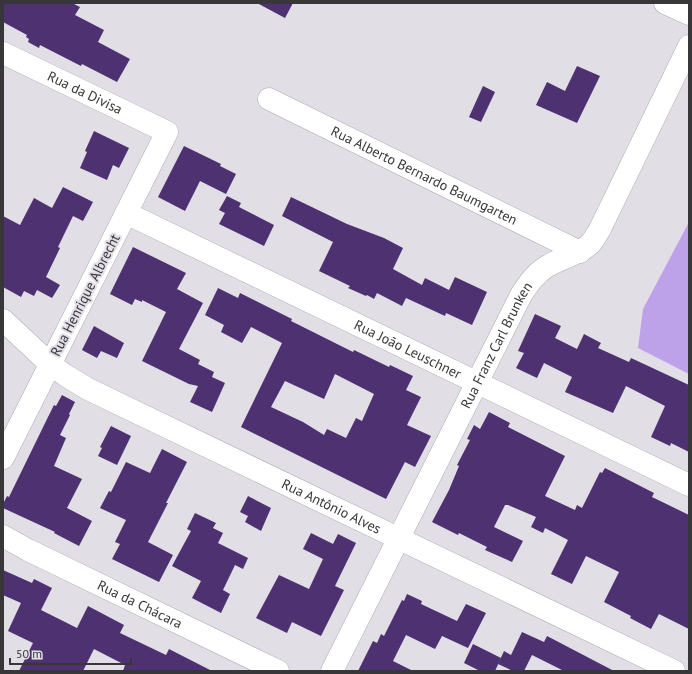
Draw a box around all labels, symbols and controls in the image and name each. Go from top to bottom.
street label: Rua da Divisa [45,67,125,118]
street label: Rua Alberto Bernardo Baumgarten [328,122,520,229]
street label: Rua Henrique Albrecht [46,231,124,359]
street label: Rua Franz Carl Brunken [457,278,536,411]
street label: Rua João Leuschner [351,316,465,383]
street label: Rua Antônio Alves [279,475,384,538]
street label: Rua da Chácara [94,576,185,632]
scale bar [10,640,131,666]
text: 50 m [16,646,42,661]

